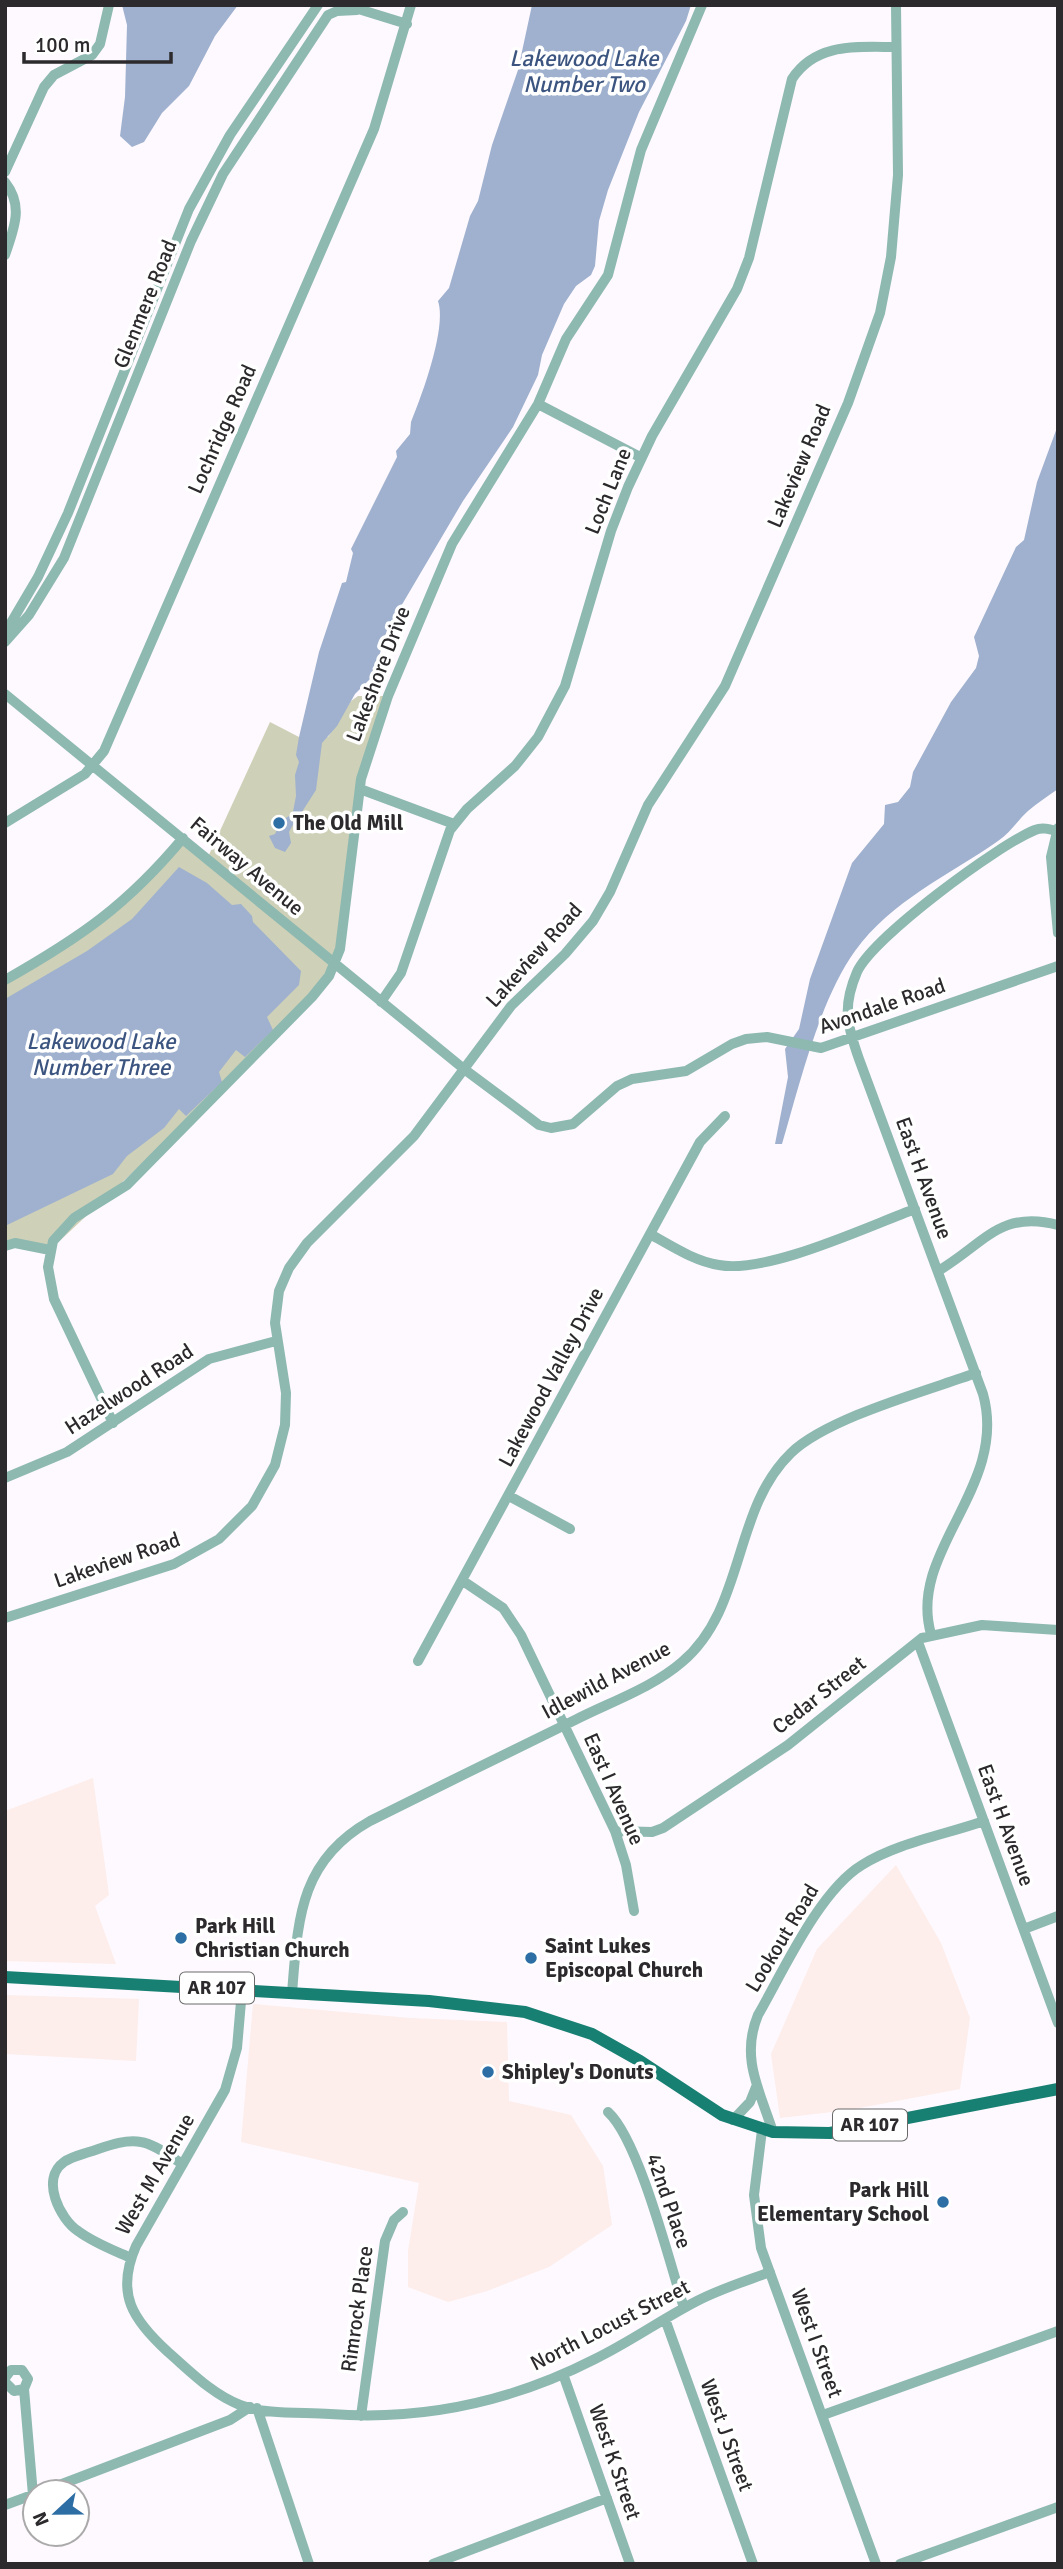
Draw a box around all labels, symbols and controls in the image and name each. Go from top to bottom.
scale bar [24,21,172,65]
text: 100 m [35,32,90,58]
water label: Lakewood Lake Number Two [509,44,660,99]
street label: Glenmere Road [107,236,183,372]
street label: Lochridge Road [182,360,262,498]
street label: Lakeview Road [761,400,837,532]
street label: Loch Lane [579,444,637,538]
street label: Lakeshore Drive [340,603,416,745]
place label: The Old Mill [293,810,404,836]
street label: Fairway Avenue [185,811,309,921]
marker: The Old Mill [271,815,287,831]
street label: Lakeview Road [480,897,588,1013]
street label: Avondale Road [815,972,949,1040]
water label: Lakewood Lake Number Three [26,1027,177,1082]
street label: East H Avenue [890,1113,958,1243]
street label: Lakewood Valley Drive [493,1283,609,1471]
street label: Hazelwood Road [60,1338,198,1440]
street label: Lakeview Road [50,1526,184,1594]
street label: Idlewild Avenue [537,1635,675,1725]
street label: Cedar Street [767,1650,871,1740]
street label: East I Avenue [578,1729,650,1849]
street label: East H Avenue [972,1760,1040,1890]
street label: Lookout Road [740,1879,824,1997]
place label: Park Hill Christian Church [195,1913,350,1963]
marker: Park Hill Christian Church [173,1930,189,1946]
place label: Saint Lukes Episcopal Church [545,1933,703,1983]
marker: Saint Lukes Episcopal Church [523,1950,539,1966]
road number: AR 107 [180,1972,254,2004]
place label: Shipley's Donuts [502,2059,654,2085]
marker: Shipley's Donuts [480,2064,496,2080]
street label: West M Avenue [110,2109,200,2239]
road number: AR 107 [833,2110,907,2140]
street label: 42nd Place [641,2150,697,2252]
place label: Park Hill Elementary School [757,2177,929,2227]
marker: Park Hill Elementary School [935,2194,951,2210]
street label: Rimrock Place [335,2244,379,2374]
street label: North Locust Street [526,2274,694,2376]
street label: West I Street [785,2285,849,2401]
street label: West J Street [695,2375,759,2495]
street label: West K Street [583,2401,647,2523]
north arrow [21,2478,91,2548]
text: N [28,2508,55,2530]

